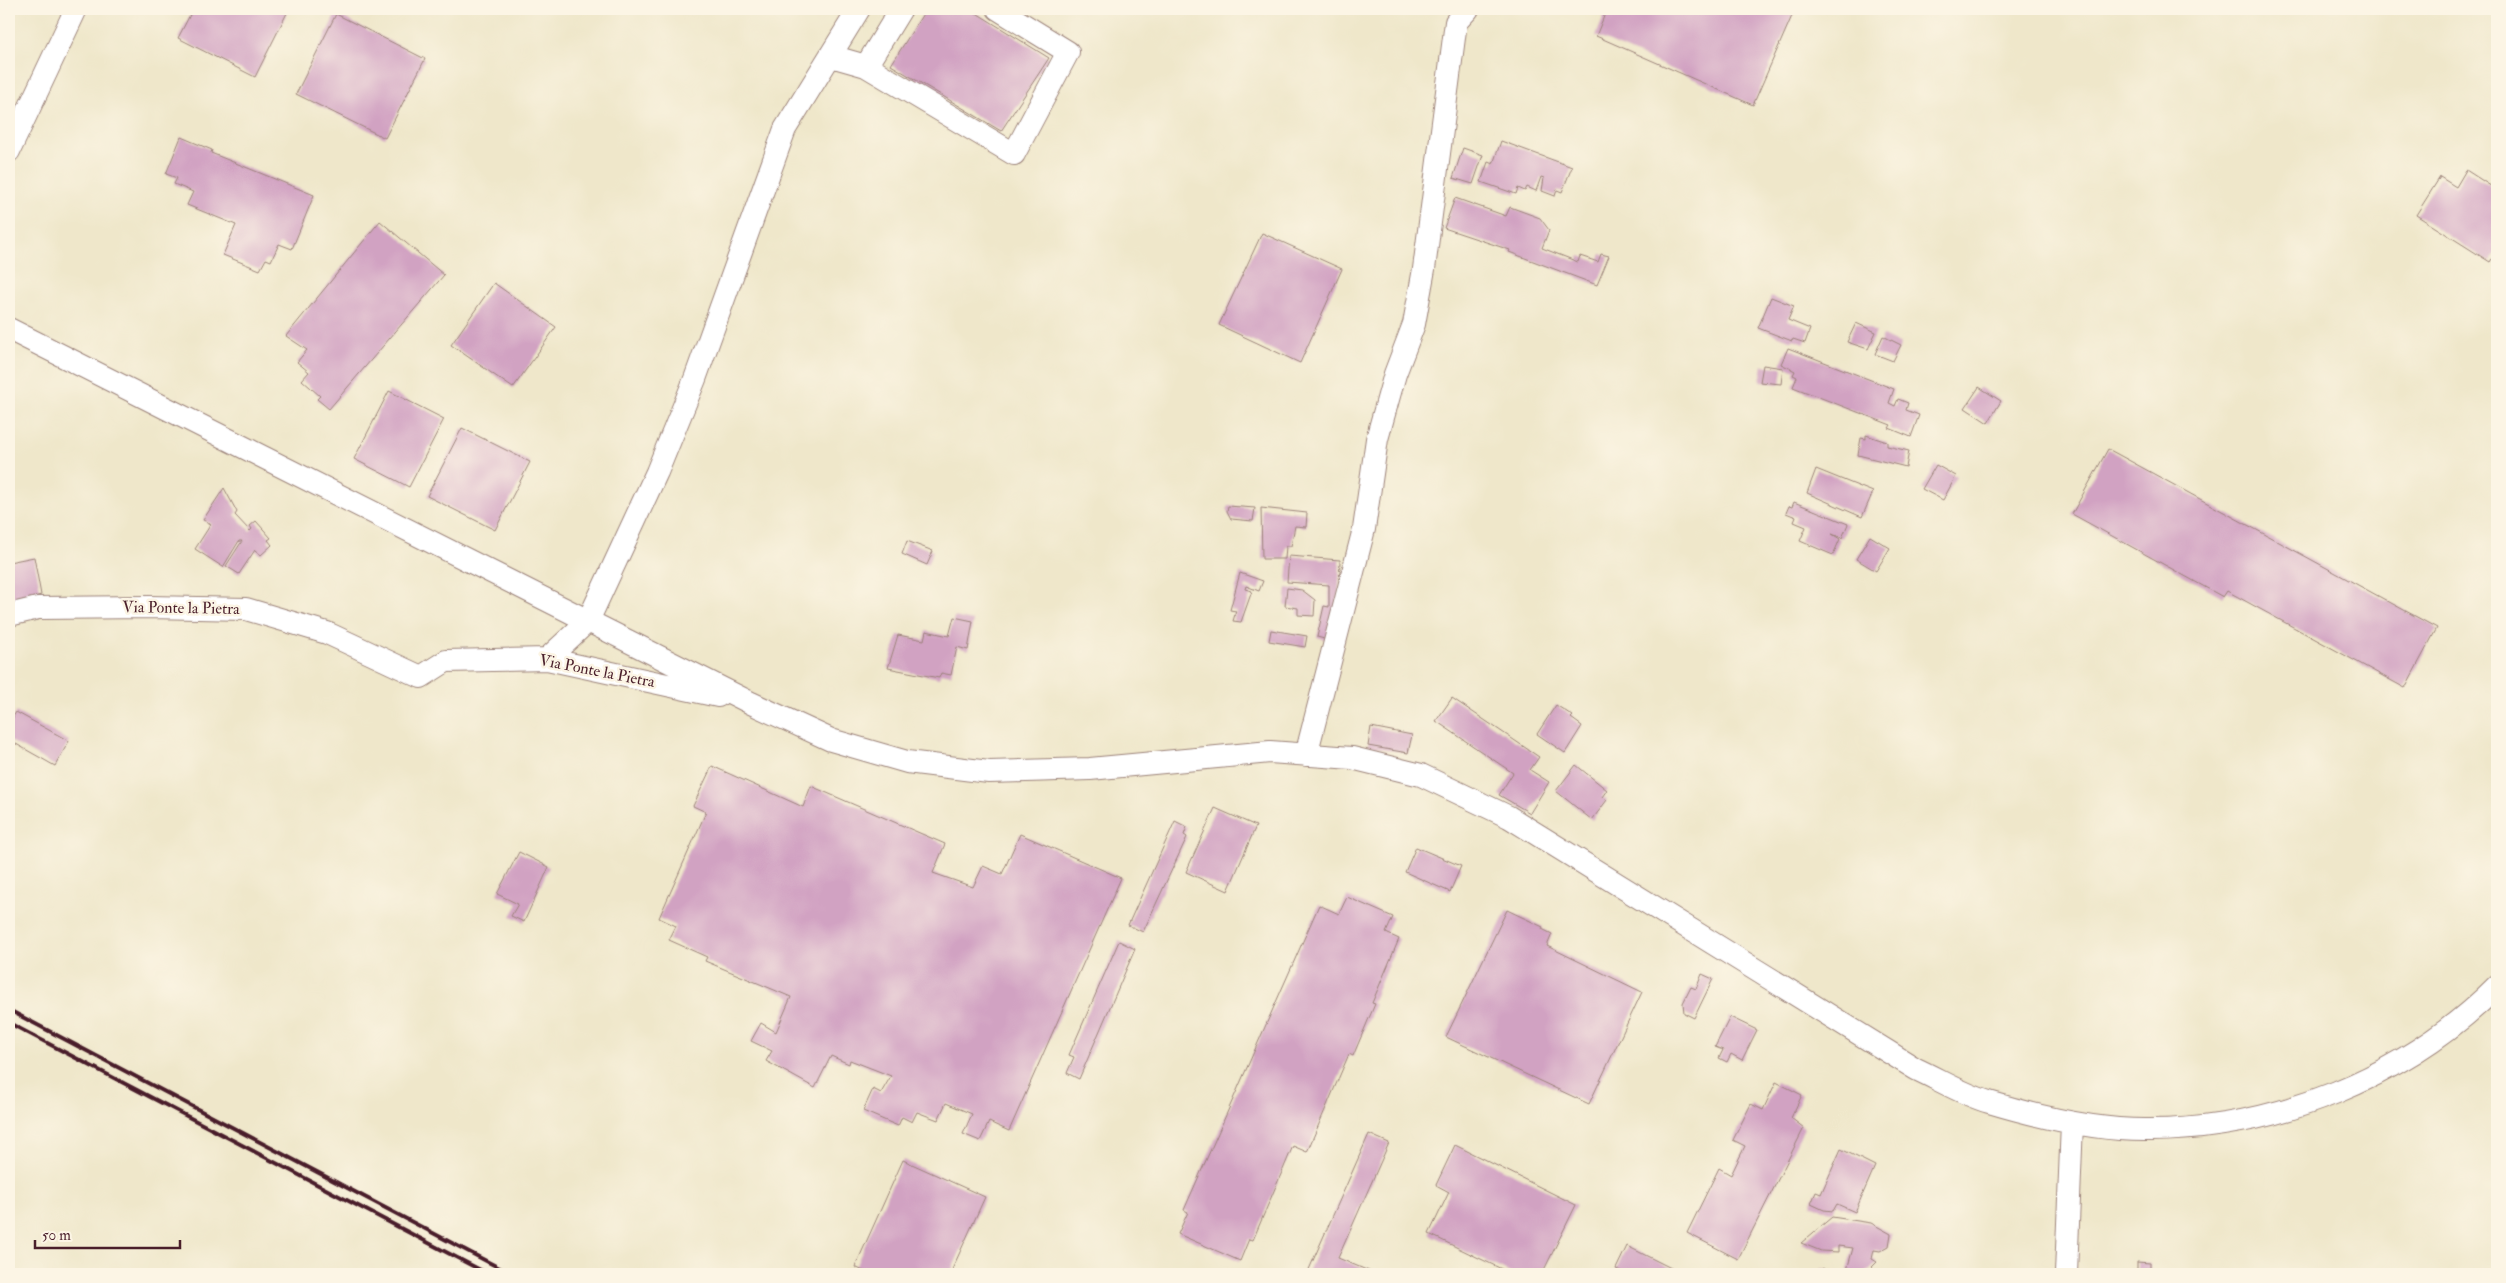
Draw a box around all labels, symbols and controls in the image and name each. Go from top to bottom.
street label: Via Ponte la Pietra [122,597,240,619]
street label: Via Ponte la Pietra [537,650,657,692]
scale bar [35,1218,180,1250]
text: 50 m [42,1226,71,1245]

